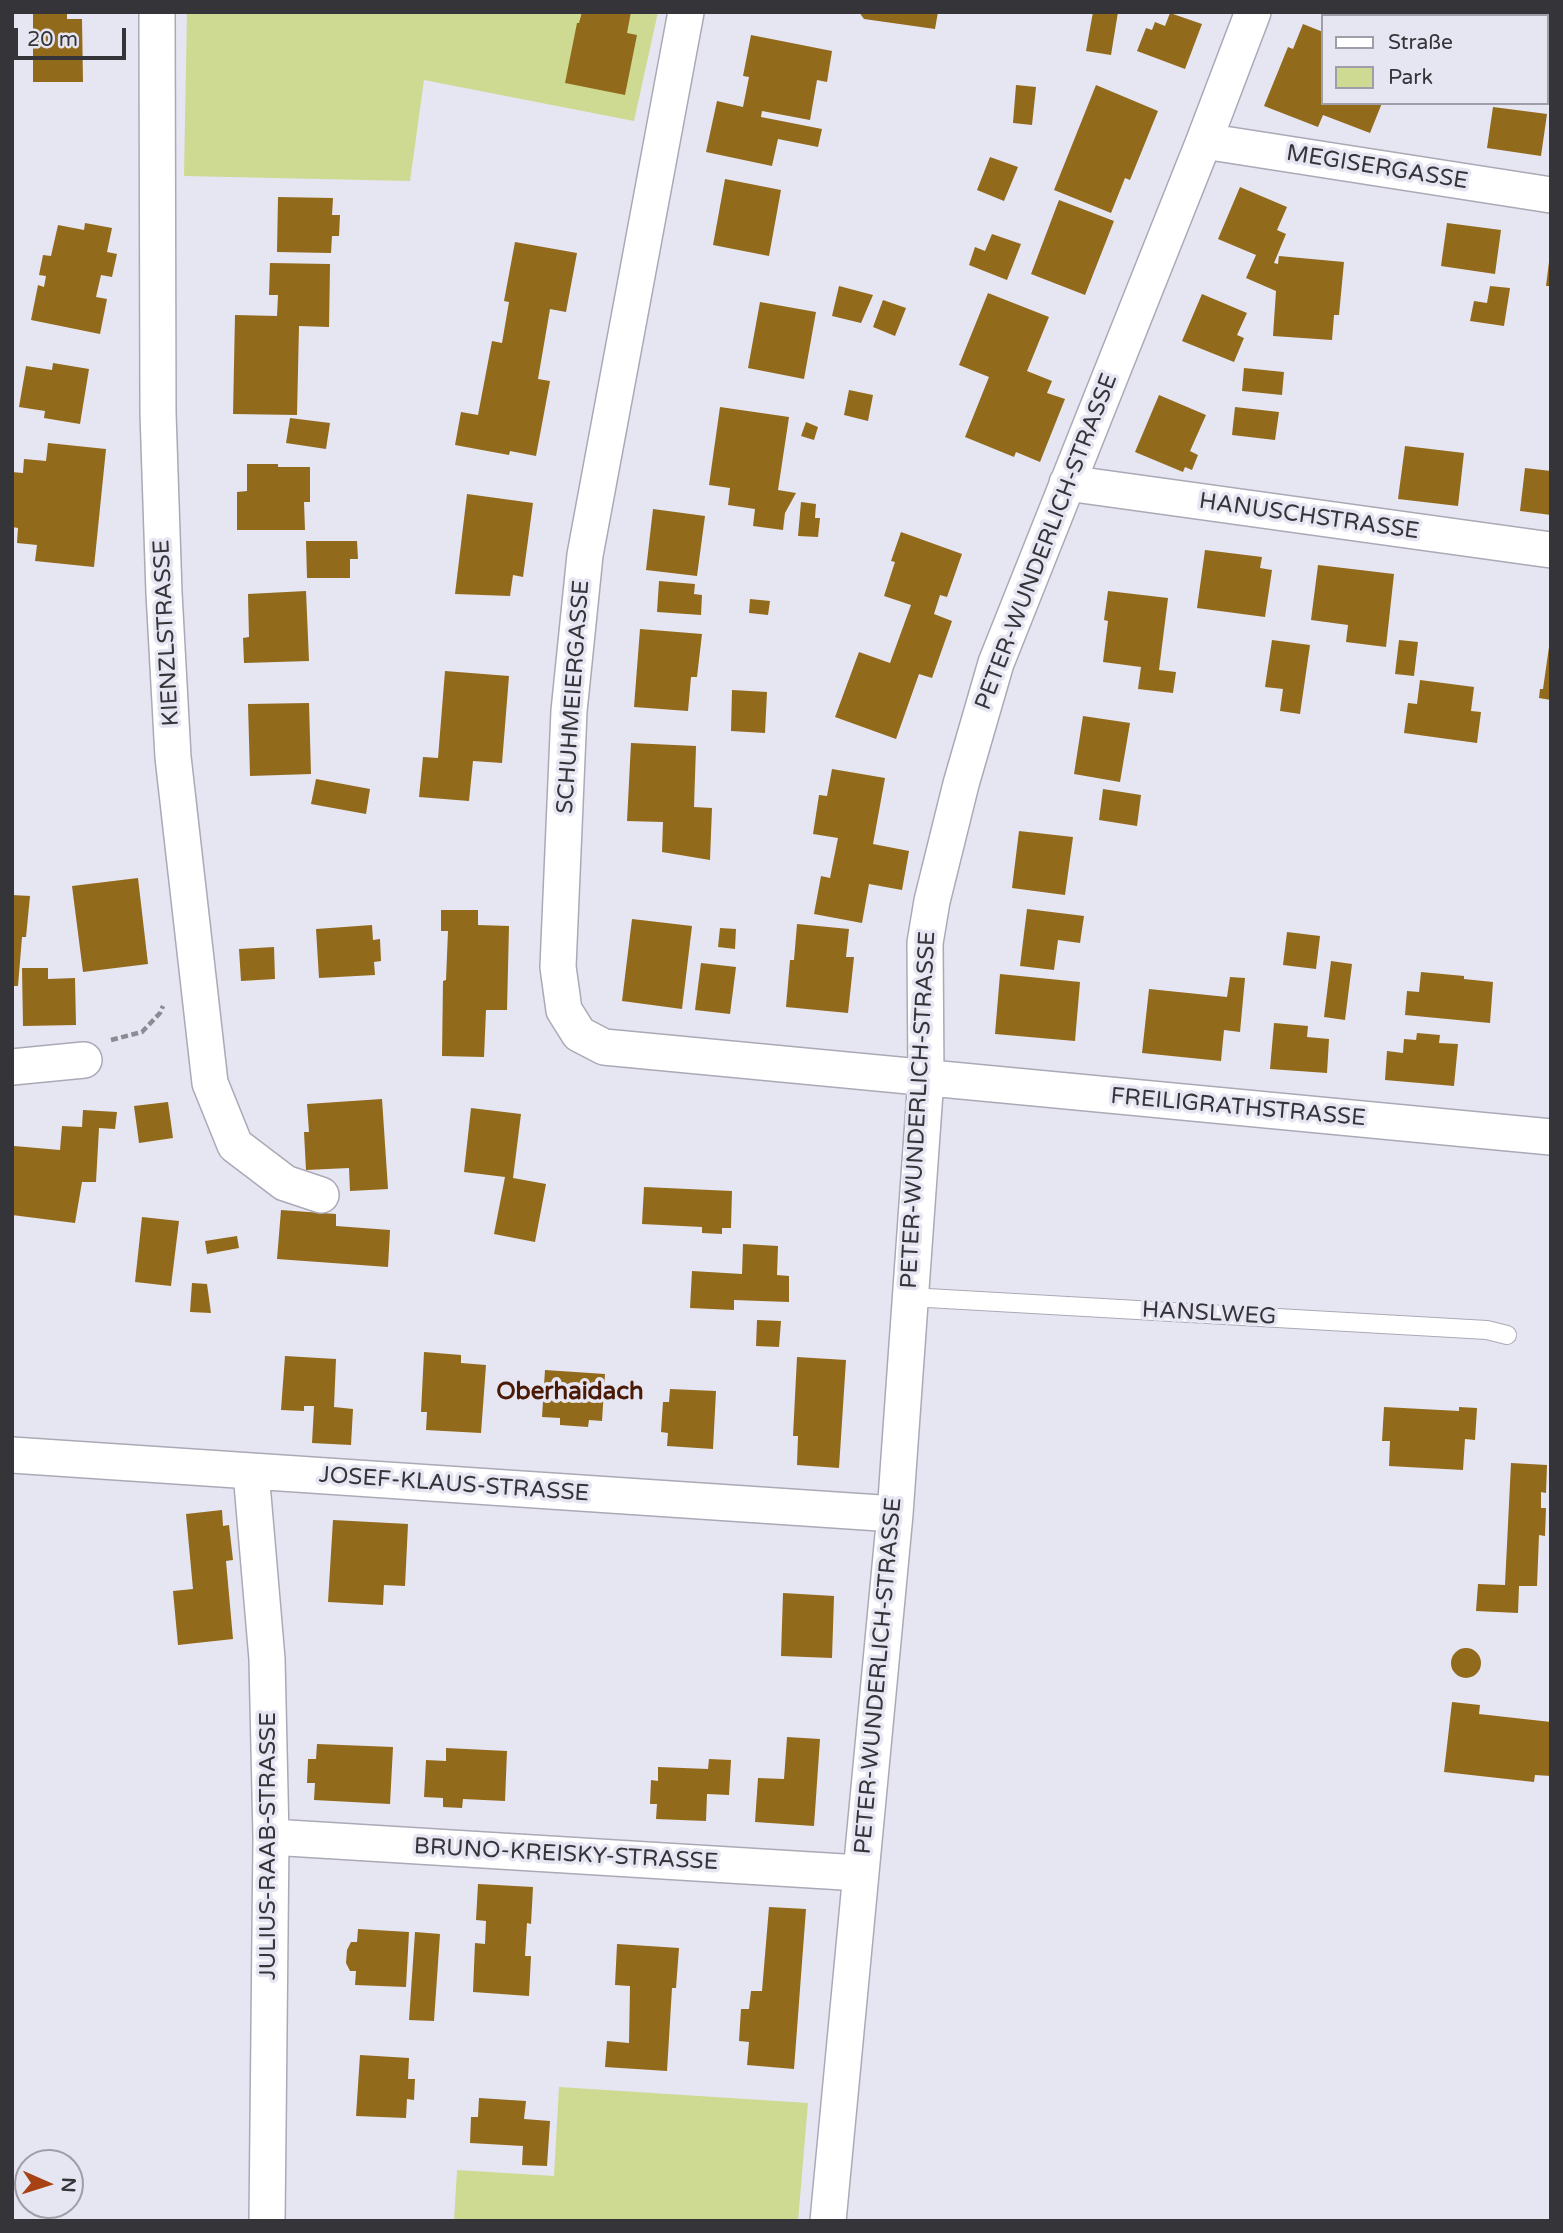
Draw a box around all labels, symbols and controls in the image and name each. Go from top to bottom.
scale bar [18,14,130,58]
legend [1322,14,1549,105]
text: 20 m [27,27,78,52]
text: Straße [1388,30,1453,55]
text: Park [1388,65,1433,90]
street label: MEGISERGASSE [1284,140,1470,196]
street label: PETER-WUNDERLICH-STRASSE [970,370,1124,714]
street label: HANUSCHSTRASSE [1197,488,1421,546]
street label: KIENZLSTRASSE [148,539,186,727]
street label: SCHUHMEIERGASSE [552,579,596,815]
street label: PETER-WUNDERLICH-STRASSE [896,931,942,1289]
street label: FREILIGRATHSTRASSE [1109,1083,1367,1133]
street label: HANSLWEG [1141,1297,1277,1331]
district label: Oberhaidach [496,1379,644,1407]
street label: JOSEF-KLAUS-STRASSE [318,1462,590,1508]
street label: PETER-WUNDERLICH-STRASSE [850,1496,908,1856]
street label: JULIUS-RAAB-STRASSE [255,1712,283,1980]
street label: BRUNO-KREISKY-STRASSE [413,1833,719,1877]
north arrow [14,2149,84,2219]
text: N [57,2177,79,2193]

